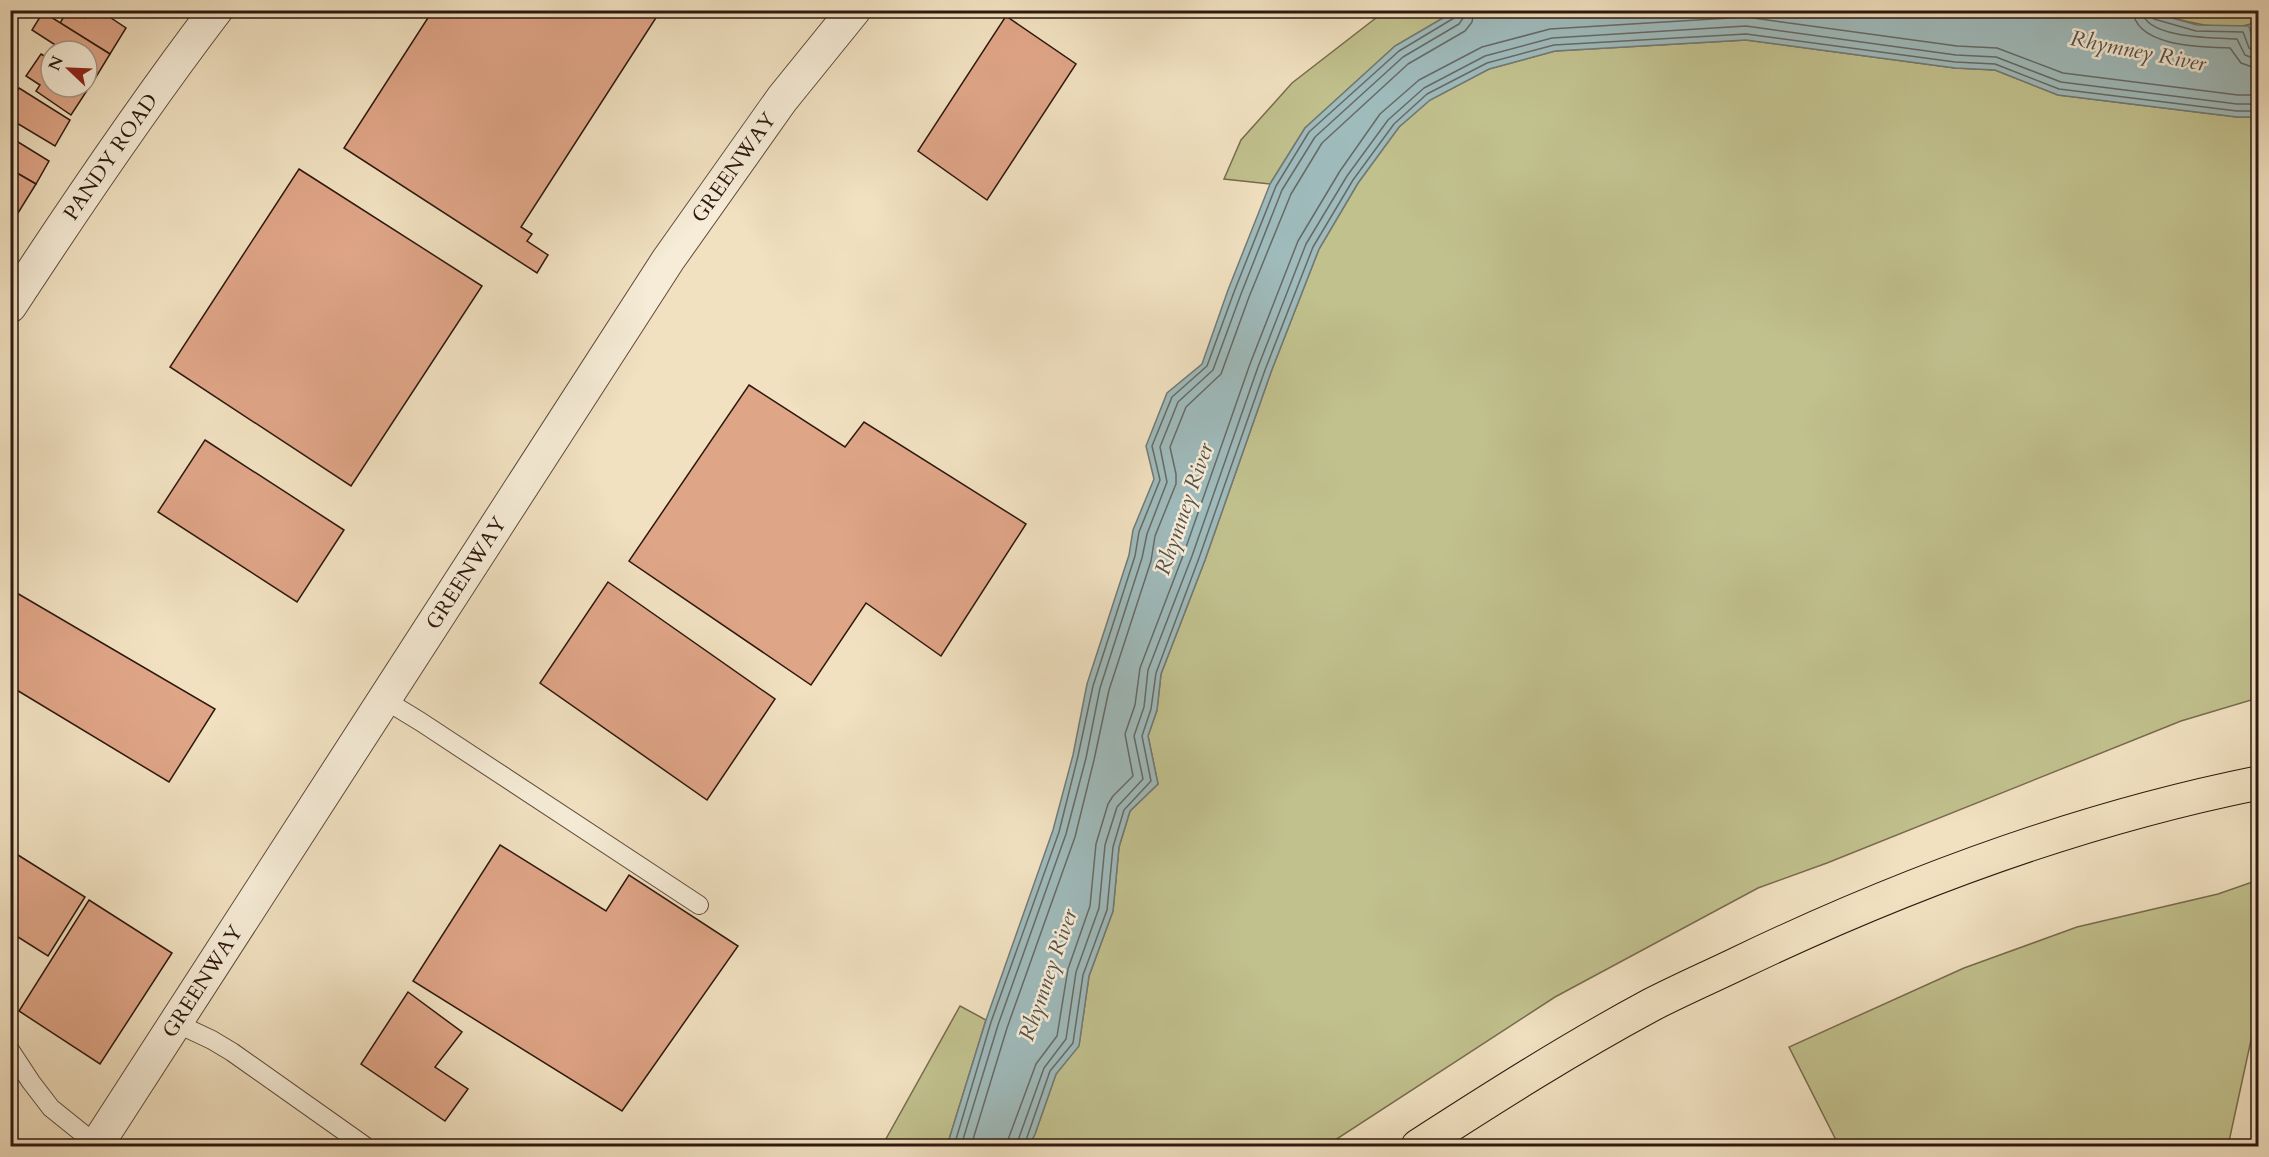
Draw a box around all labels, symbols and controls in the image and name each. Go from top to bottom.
water label: Rhymney River [2068,23,2209,79]
north arrow [39,39,99,99]
text: N [43,53,69,74]
street label: PANDY ROAD [56,87,165,226]
street label: GREENWAY [684,106,783,228]
water label: Rhymney River [1147,438,1221,579]
street label: GREENWAY [419,511,513,635]
water label: Rhymney River [1011,904,1085,1045]
street label: GREENWAY [155,919,250,1043]

